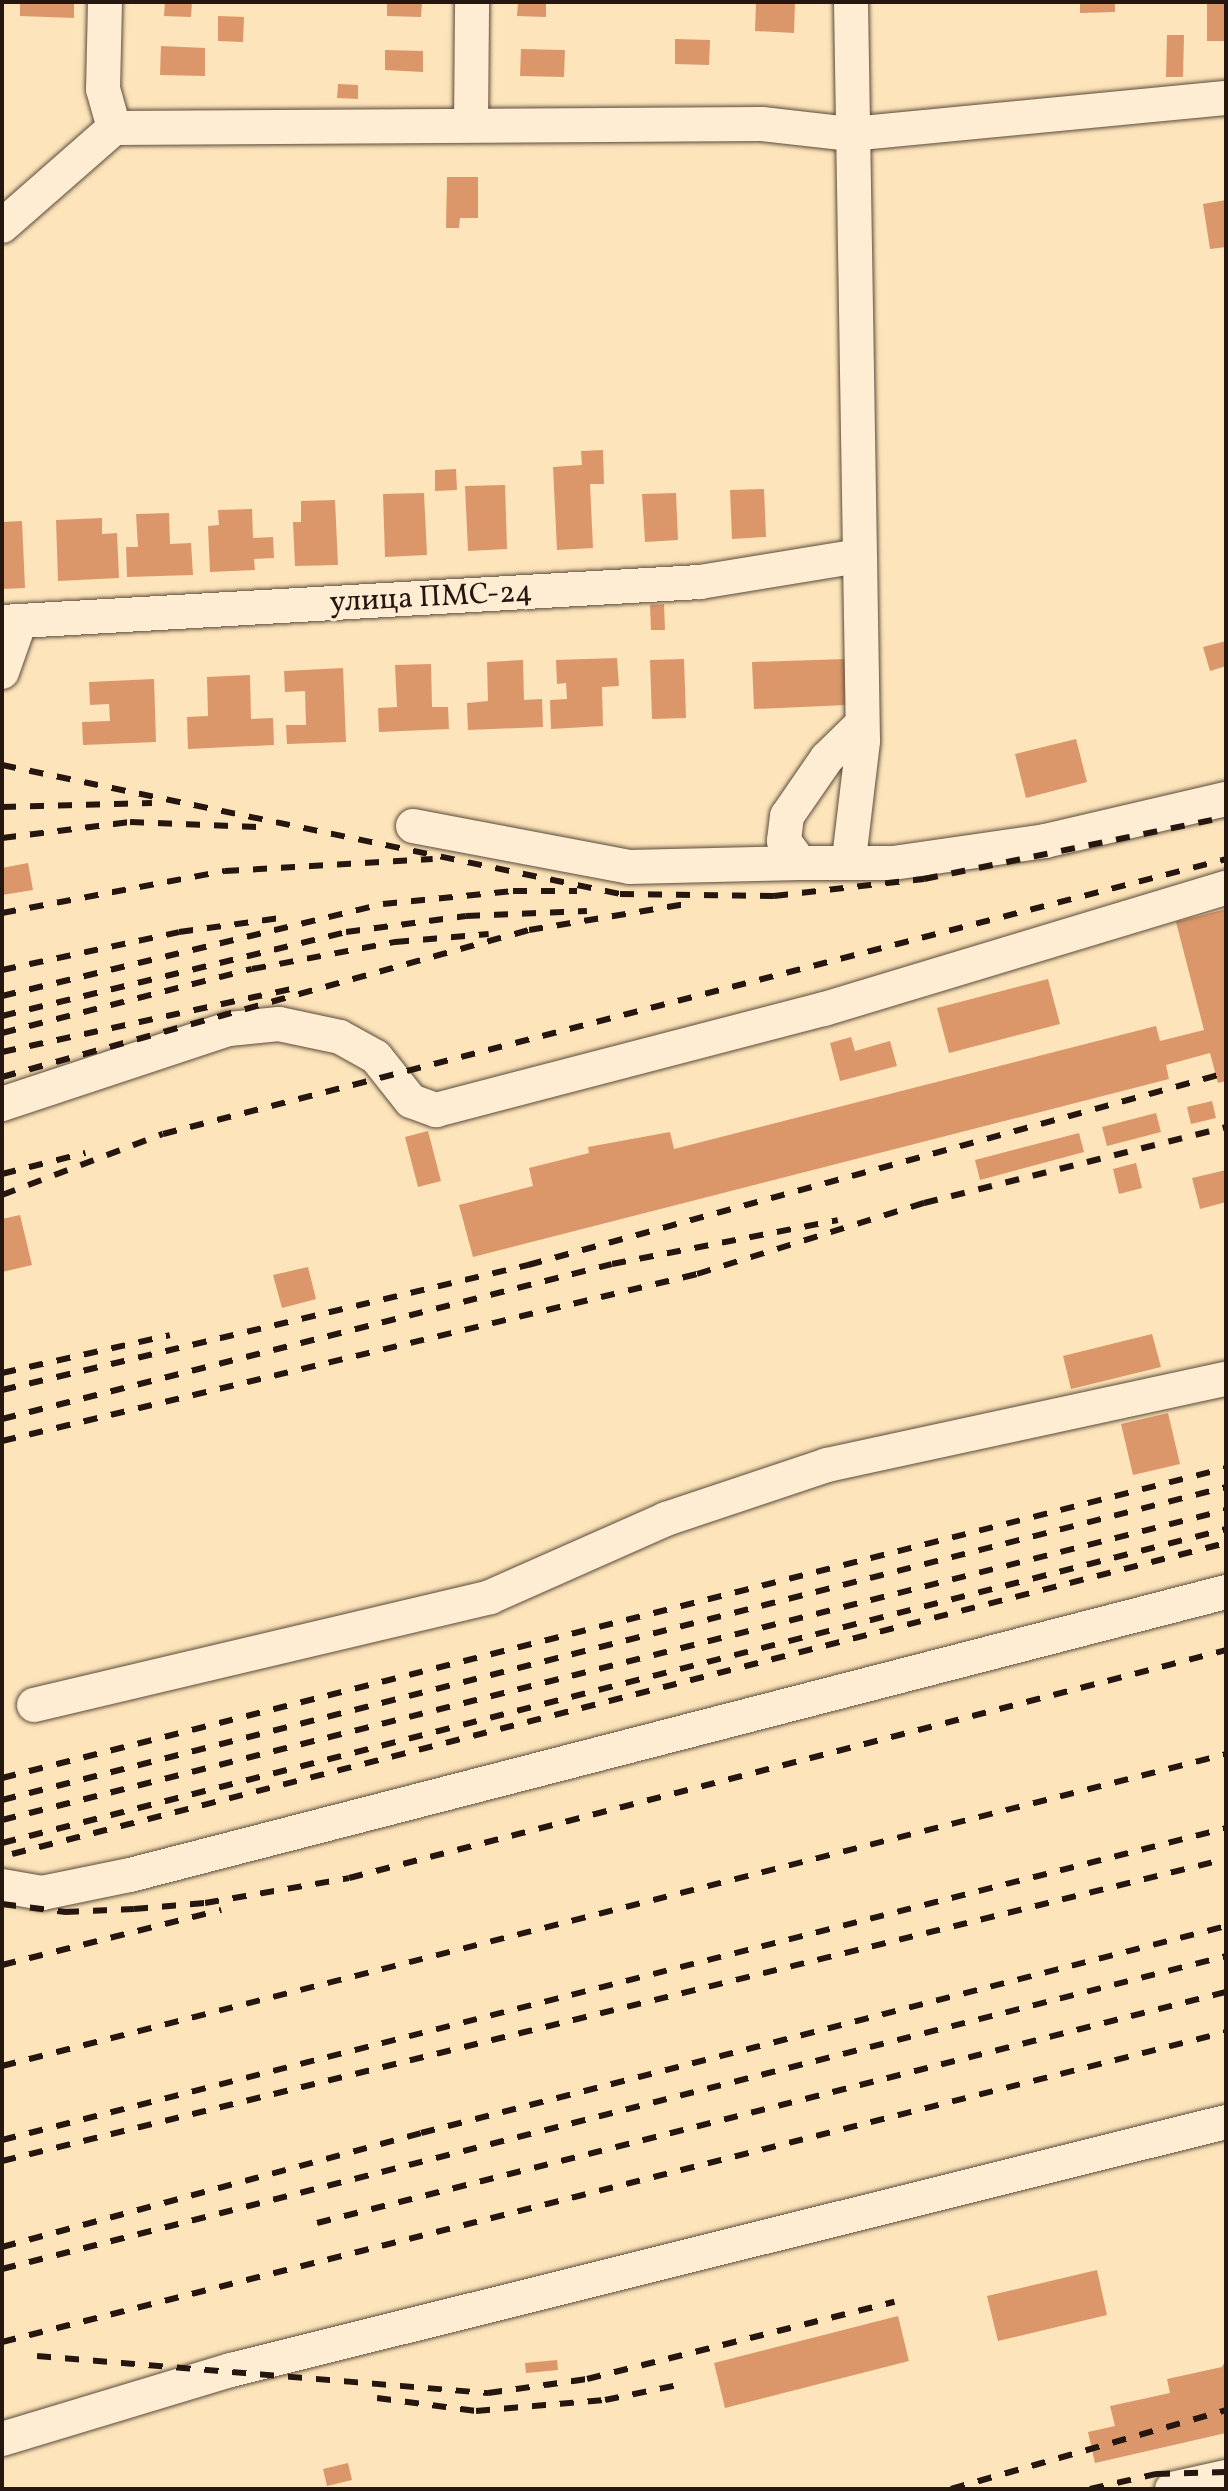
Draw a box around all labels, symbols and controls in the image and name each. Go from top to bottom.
street label: улица ПМС-24 [329,575,533,621]

